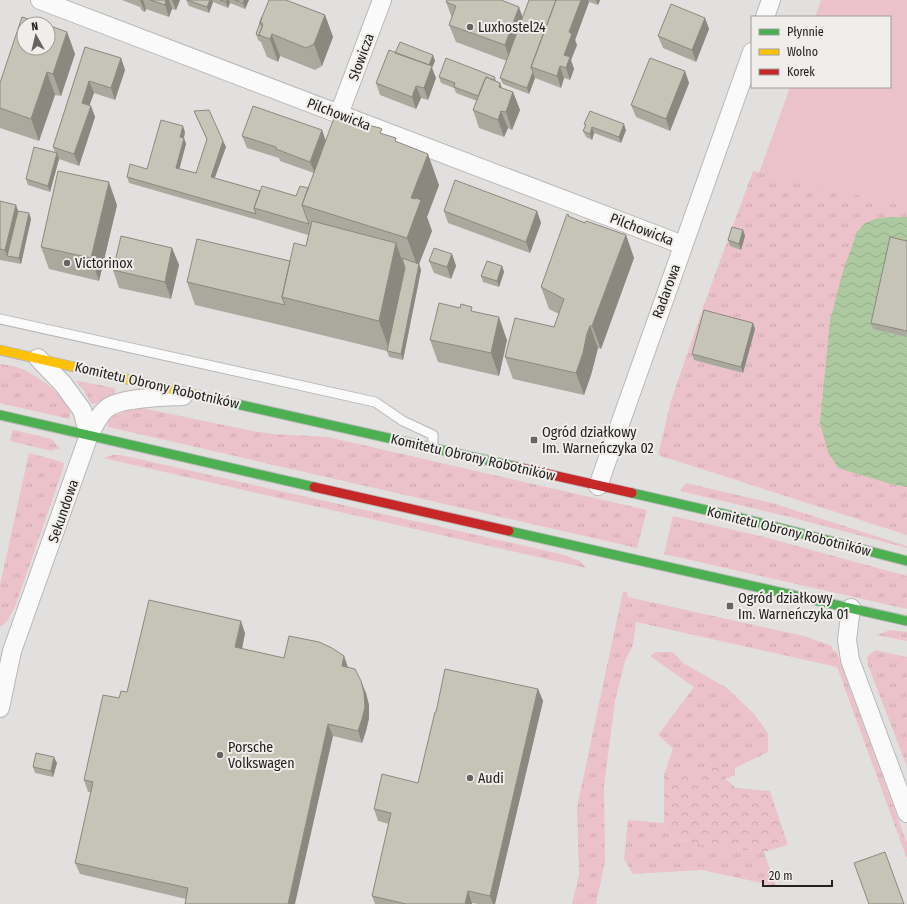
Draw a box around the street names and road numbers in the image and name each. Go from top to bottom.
street label: Słowicza [345,31,378,83]
street label: Pilchowicka [304,95,373,134]
street label: Pilchowicka [607,210,676,249]
street label: Radarowa [649,262,684,321]
street label: Komitetu Obrony Robotników [73,358,241,413]
street label: Komitetu Obrony Robotników [389,430,557,485]
street label: Sekundowa [45,477,82,545]
street label: Komitetu Obrony Robotników [705,503,873,560]

